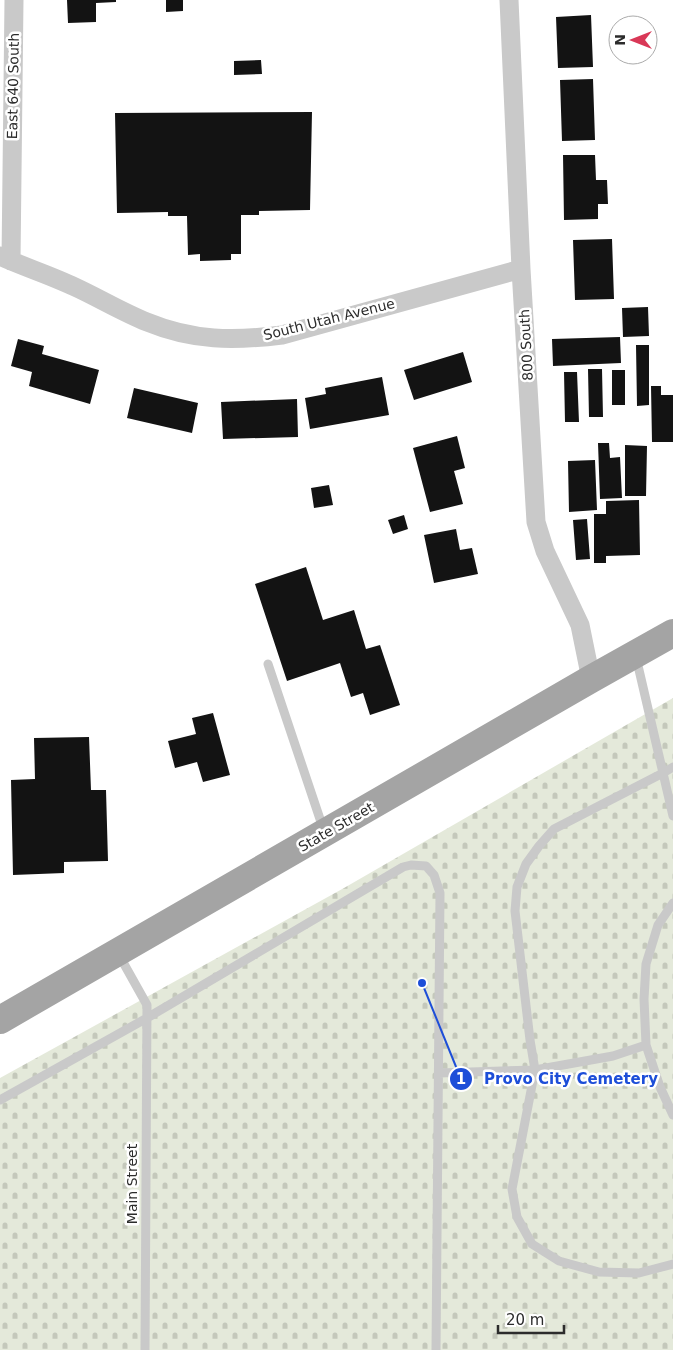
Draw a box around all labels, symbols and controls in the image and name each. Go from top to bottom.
north arrow [608,15,658,65]
street label: East 640 South [4,33,22,139]
text: N [612,34,628,46]
street label: South Utah Avenue [262,295,396,343]
street label: 800 South [516,309,536,381]
street label: State Street [296,799,377,855]
callout: Provo City Cemetery [449,1064,668,1094]
text: 1 [456,1070,466,1088]
text: Provo City Cemetery [484,1070,658,1088]
street label: Main Street [124,1143,140,1224]
scale bar [498,1302,564,1334]
text: 20 m [506,1311,544,1329]

